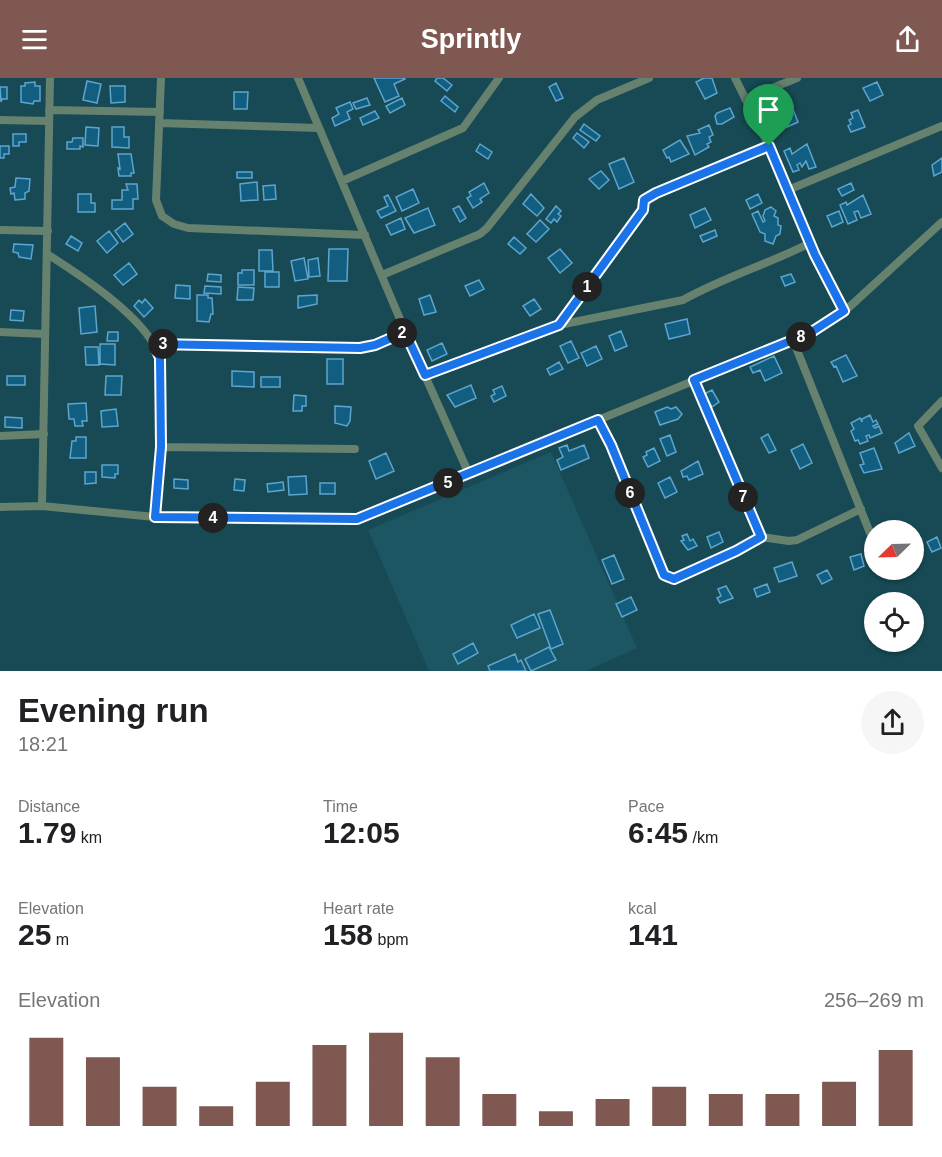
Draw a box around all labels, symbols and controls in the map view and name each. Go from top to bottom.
icon: menu [18,23,51,56]
icon: share [891,23,924,56]
text: Sprintly [421,24,521,54]
pin [743,84,794,146]
icon: arrive [752,93,785,126]
pin: 1 [572,272,602,302]
text: 1 [583,278,591,295]
pin: 2 [387,318,417,348]
pin: 8 [786,322,816,352]
text: 2 [398,324,406,341]
text: 8 [797,328,805,345]
pin: 3 [148,329,178,359]
text: 3 [159,335,167,352]
pin: 5 [433,468,463,498]
text: 5 [444,474,452,491]
pin: 6 [615,478,645,508]
pin: 7 [728,482,758,512]
text: 6 [626,484,634,501]
text: 7 [739,488,747,505]
pin: 4 [198,503,228,533]
text: 4 [209,509,217,526]
north arrow [864,520,924,580]
map controls [864,520,924,652]
button: locate [864,592,924,652]
button: share [861,691,924,754]
text: Evening run [18,692,209,729]
text: 18:21 [18,733,68,755]
text: Distance [18,798,80,815]
text: Time [323,798,358,815]
text: Pace [628,798,664,815]
text: 1.79 [18,816,76,849]
text: 12:05 [323,816,400,849]
text: 6:45 [628,816,688,849]
text: km [76,829,102,846]
text: /km [688,829,718,846]
text: Elevation [18,900,84,917]
text: Heart rate [323,900,394,917]
text: kcal [628,900,656,917]
text: 25 [18,918,51,951]
text: 158 [323,918,373,951]
text: 141 [628,918,678,951]
text: m [51,931,69,948]
text: bpm [373,931,409,948]
text: Elevation [18,989,100,1011]
text: 256–269 m [824,989,924,1011]

